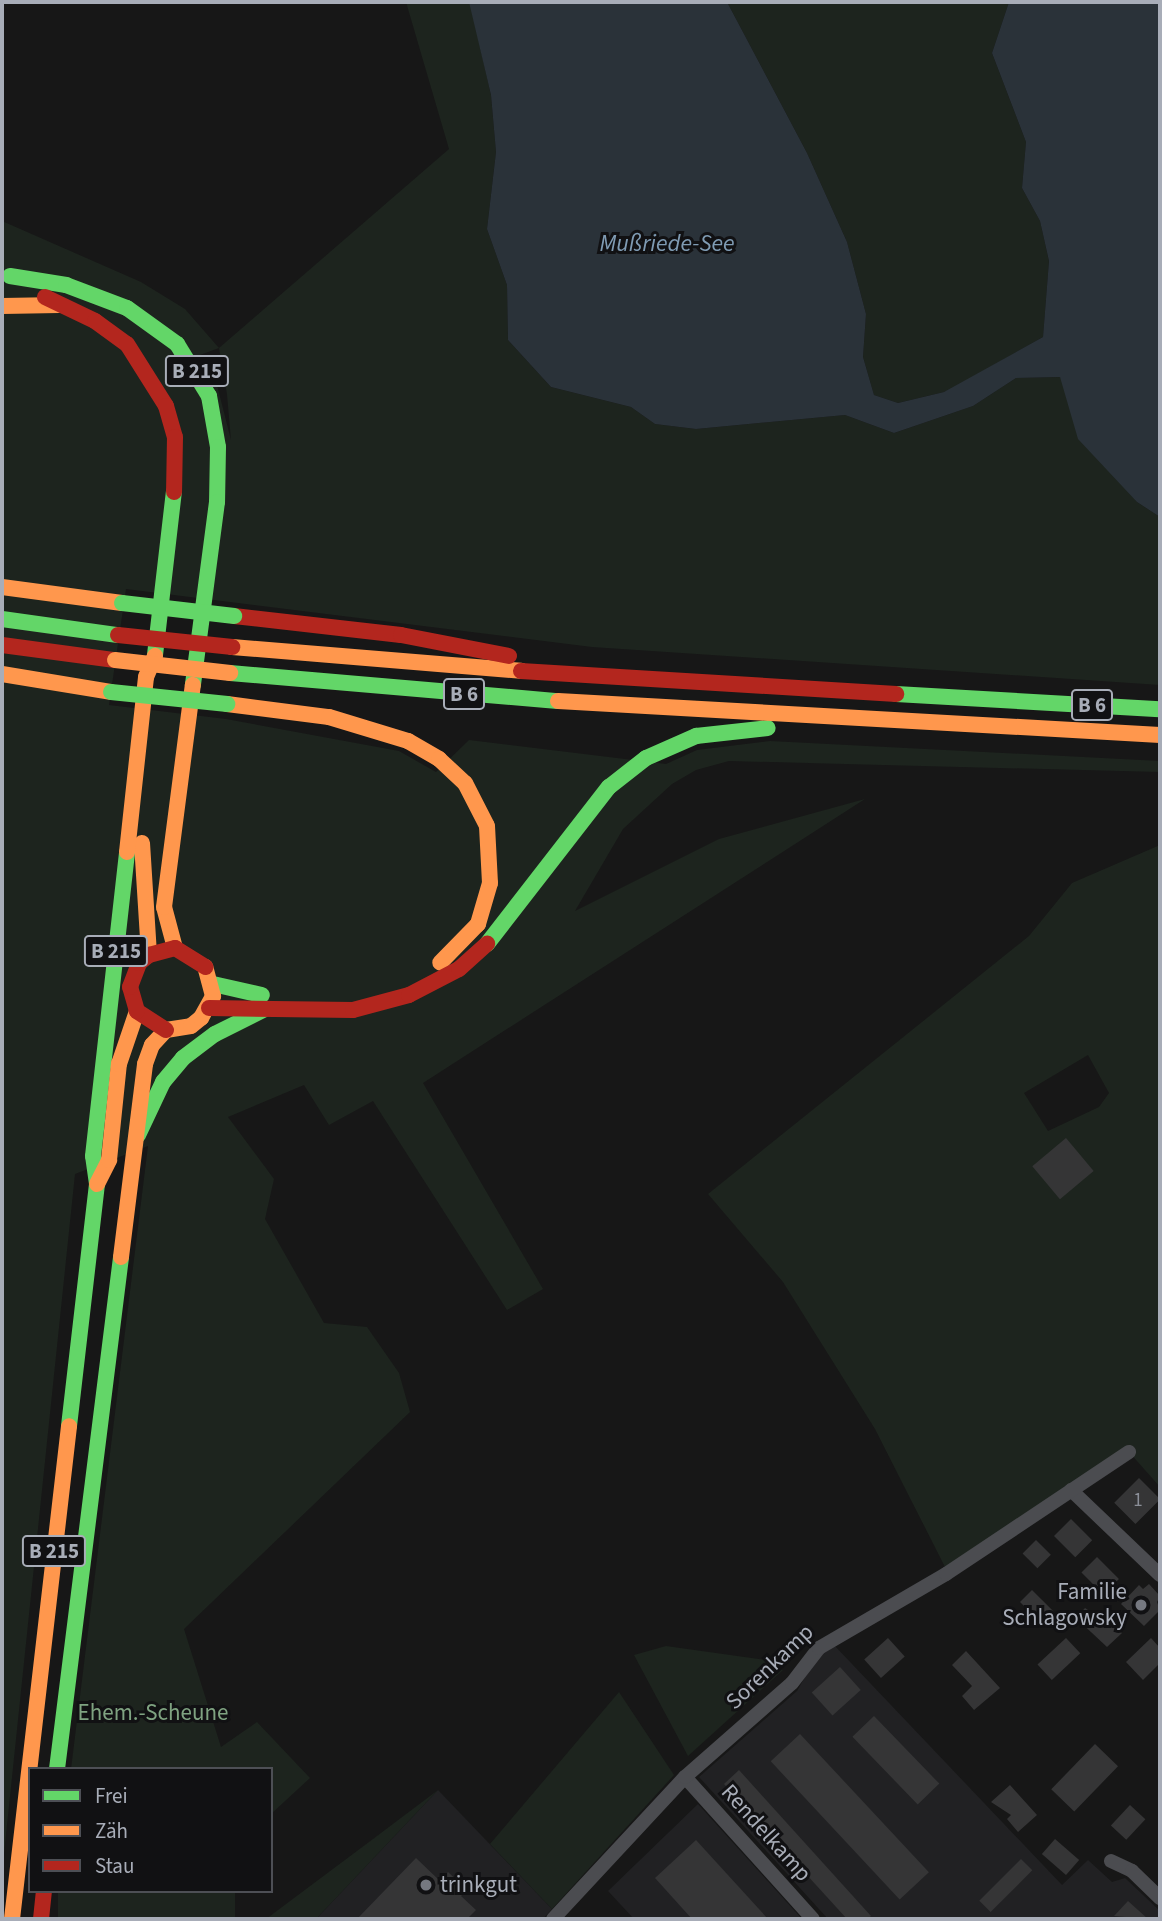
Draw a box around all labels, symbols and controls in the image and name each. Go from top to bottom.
water label: Mußriede-See [599,230,735,258]
road number: B 215 [164,354,230,388]
road number: B 6 [443,676,485,712]
road number: B 6 [1071,688,1113,722]
road number: B 215 [83,934,149,968]
house number: 1 [1133,1490,1143,1512]
road number: B 215 [21,1534,87,1568]
place label: Familie Schlagowsky [1002,1578,1127,1632]
marker: Familie Schlagowsky [1133,1597,1149,1613]
street label: Sorenkamp [720,1618,820,1716]
park label: Ehem.-Scheune [78,1699,228,1727]
legend [28,1767,273,1893]
street label: Rendelkamp [715,1779,817,1887]
text: Frei [95,1781,128,1811]
text: Zäh [95,1816,128,1846]
text: Stau [95,1851,134,1881]
place label: trinkgut [440,1871,517,1899]
marker: trinkgut [418,1877,434,1893]

